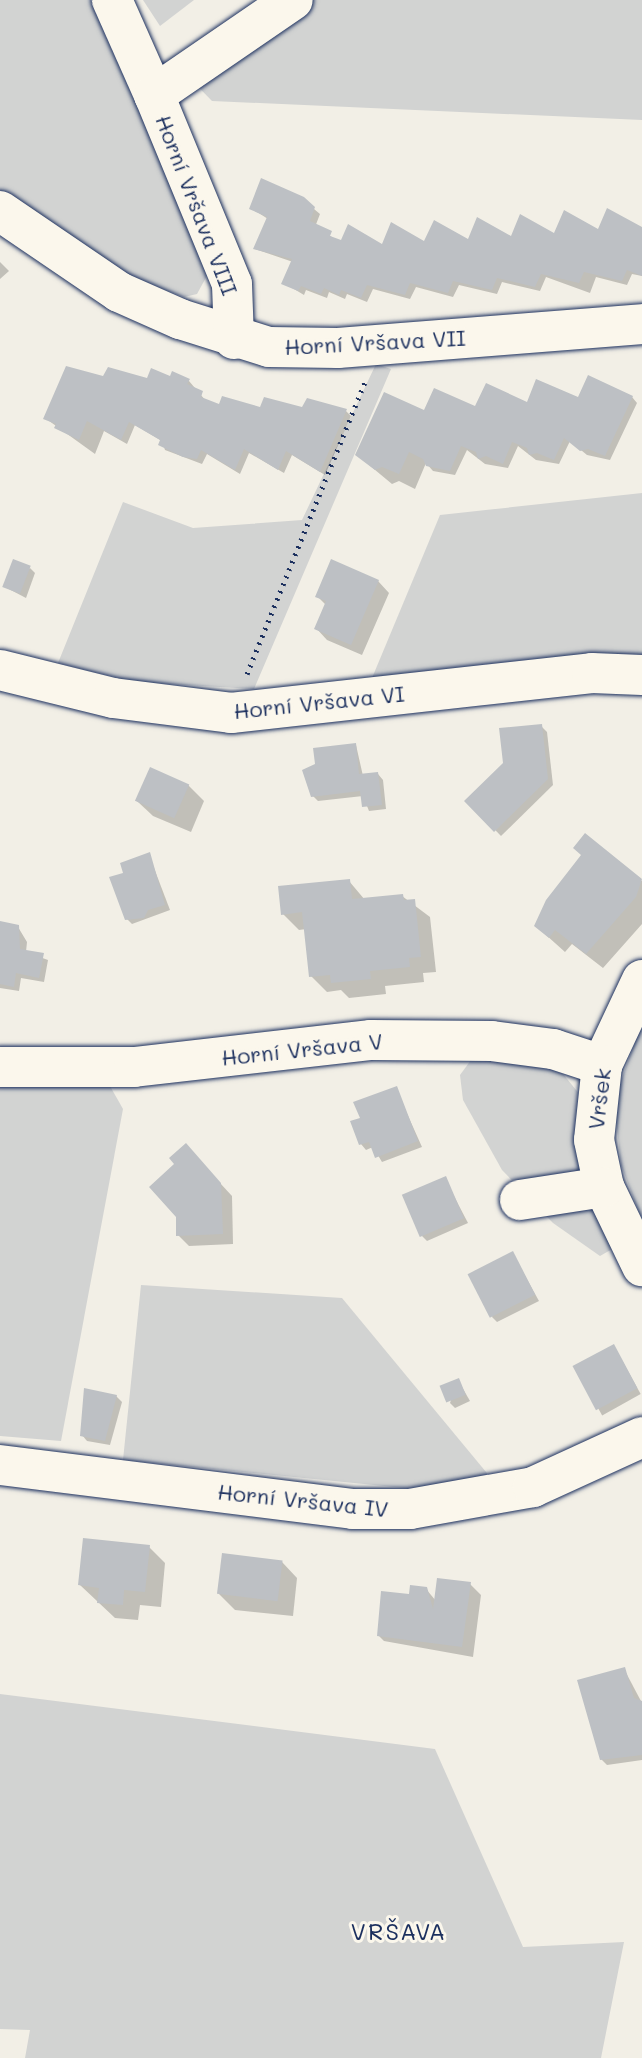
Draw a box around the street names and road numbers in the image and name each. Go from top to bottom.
street label: Horní Vršava VIII [150,111,244,299]
street label: Horní Vršava VII [284,324,466,360]
street label: Horní Vršava VI [232,680,406,724]
street label: Horní Vršava V [220,1027,384,1071]
street label: Vršek [582,1067,616,1131]
street label: Horní Vršava IV [216,1478,390,1522]

